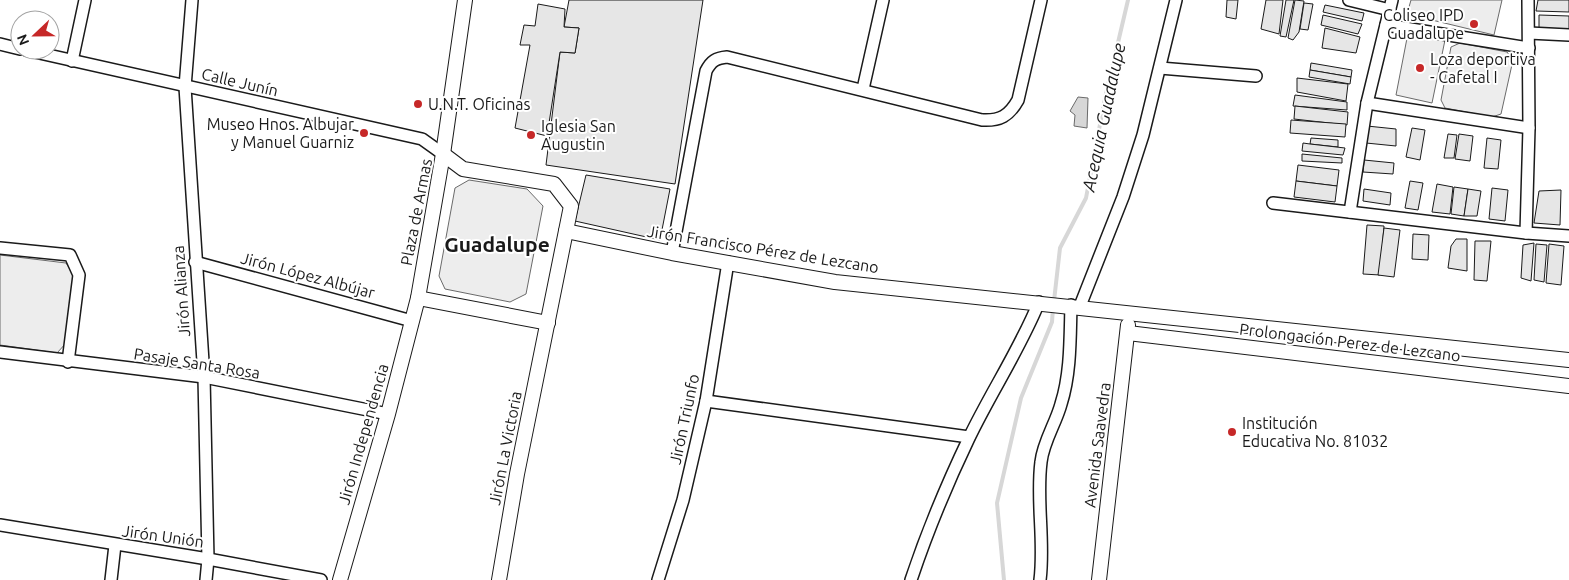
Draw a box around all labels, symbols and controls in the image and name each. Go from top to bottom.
place label: Coliseo IPD Guadalupe [1383,6,1464,42]
north arrow [10,10,60,60]
marker: Coliseo IPD Guadalupe [1468,18,1480,30]
text: N [14,32,32,48]
water label: Acequia Guadalupe [1077,41,1128,194]
place label: Loza deportiva - Cafetal I [1430,50,1536,86]
marker: Loza deportiva - Cafetal I [1414,62,1426,74]
street label: Calle Junín [200,64,280,100]
place label: U.N.T. Oficinas [428,95,530,113]
marker: U.N.T. Oficinas [412,98,424,110]
place label: Museo Hnos. Albujar y Manuel Guarniz [207,115,354,151]
place label: Iglesia San Augustin [541,117,616,153]
marker: Museo Hnos. Albujar y Manuel Guarniz [358,127,370,139]
marker: Iglesia San Augustin [525,129,537,141]
street label: Plaza de Armas [397,157,435,267]
street label: Jirón Francisco Pérez de Lezcano [646,222,880,276]
district label: Guadalupe [444,232,550,256]
street label: Jirón Alianza [169,245,193,337]
street label: Jirón López Albújar [239,248,377,302]
street label: Prolongación Perez de Lezcano [1238,319,1462,365]
street label: Pasaje Santa Rosa [133,344,261,382]
street label: Jirón Independencia [334,362,392,506]
street label: Jirón Triunfo [666,372,702,466]
street label: Avenida Saavedra [1080,381,1114,509]
street label: Jirón La Victoria [485,389,525,507]
place label: Institución Educativa No. 81032 [1242,414,1388,450]
marker: Institución Educativa No. 81032 [1226,426,1238,438]
street label: Jirón Unión [121,521,205,551]

